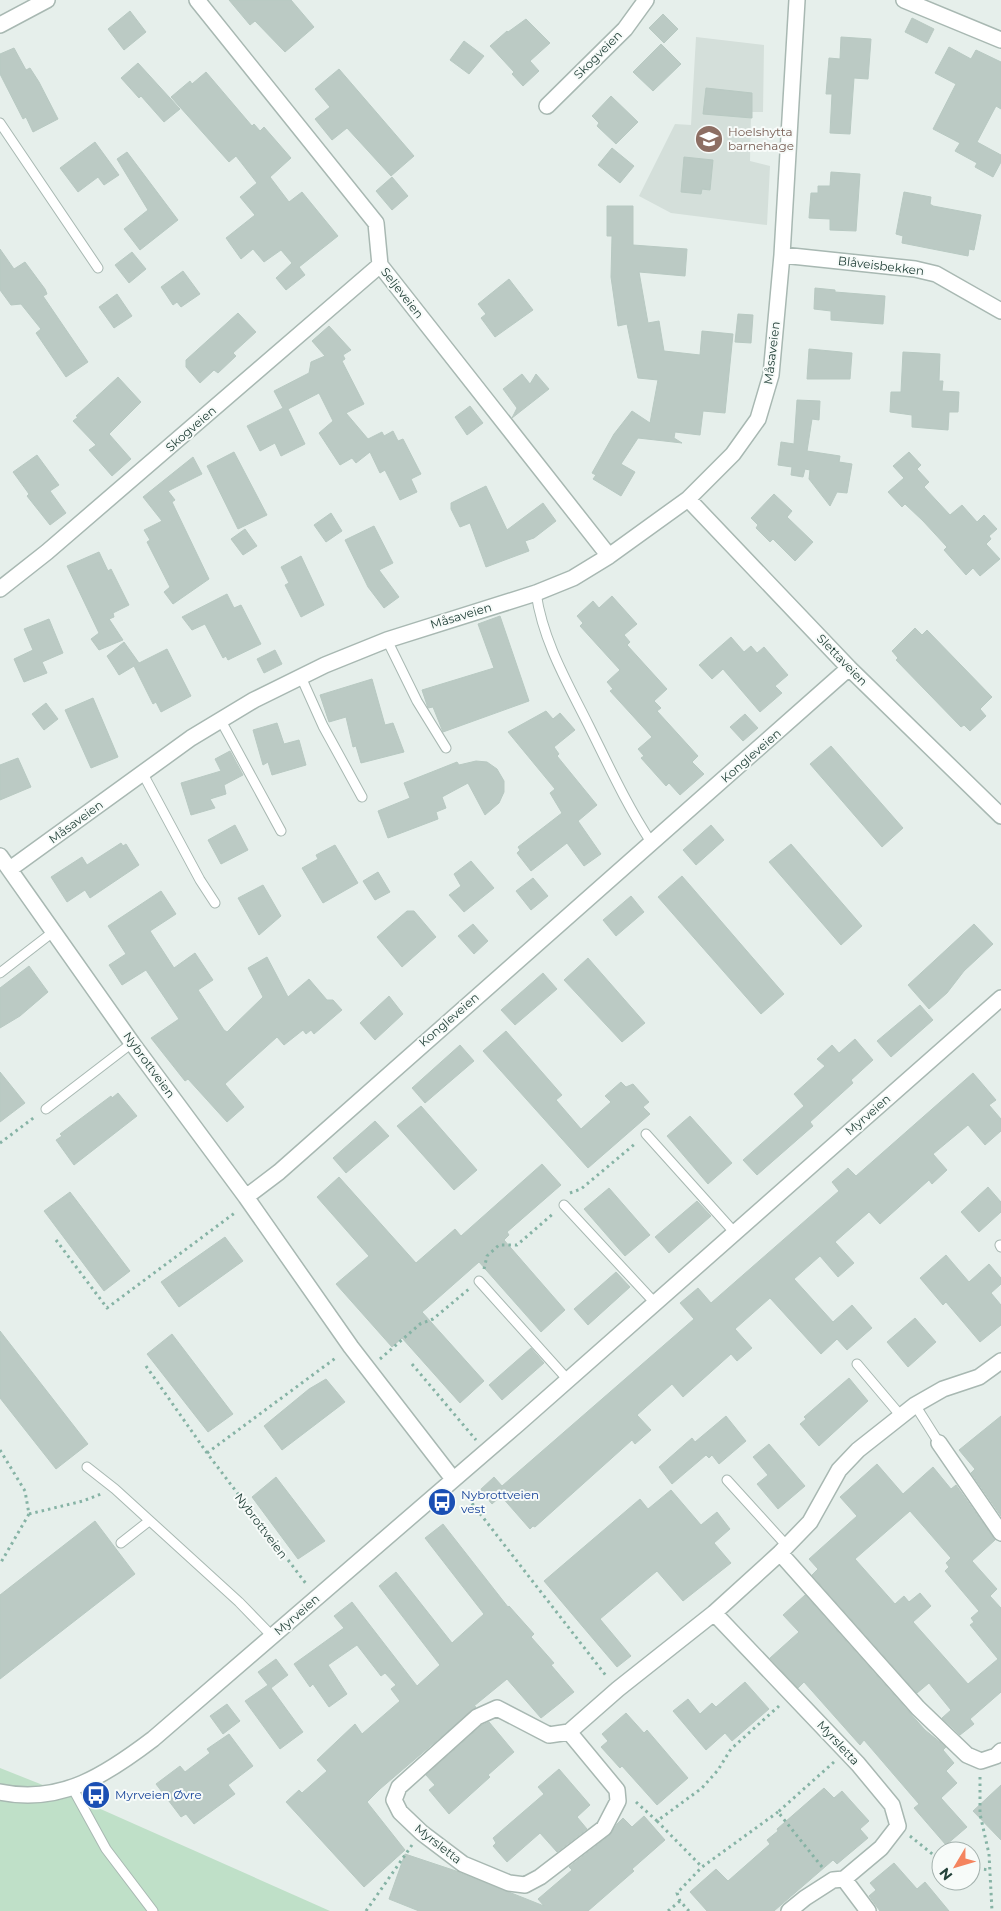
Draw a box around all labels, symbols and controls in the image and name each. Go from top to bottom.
street label: Skogveien [570,27,625,82]
school or university icon: Hoelshytta barnehage [694,124,724,154]
place label: Hoelshytta barnehage [728,124,794,153]
street label: Blåveisbekken [837,253,925,278]
street label: Seljeveien [378,264,427,321]
street label: Måsaveien [760,320,783,385]
street label: Skogveien [162,403,219,455]
street label: Måsaveien [428,599,493,632]
street label: Slettaveien [814,631,871,689]
street label: Kongleveien [718,725,784,786]
street label: Måsaveien [46,797,106,846]
street label: Kongleveien [416,989,482,1050]
street label: Nybrottveien [120,1029,178,1101]
street label: Myrveien [842,1091,893,1138]
bus stop icon: Nybrottveien vest [427,1487,457,1517]
place label: Nybrottveien vest [461,1487,539,1516]
street label: Nybrottveien [232,1490,291,1561]
street label: Myrveien [271,1591,322,1638]
street label: Myrsletta [814,1717,863,1768]
bus stop icon: Myrveien Øvre [81,1780,111,1810]
place label: Myrveien Øvre [115,1787,202,1802]
street label: Myrsletta [412,1821,465,1867]
north arrow [931,1841,981,1891]
text: N [935,1864,956,1884]

